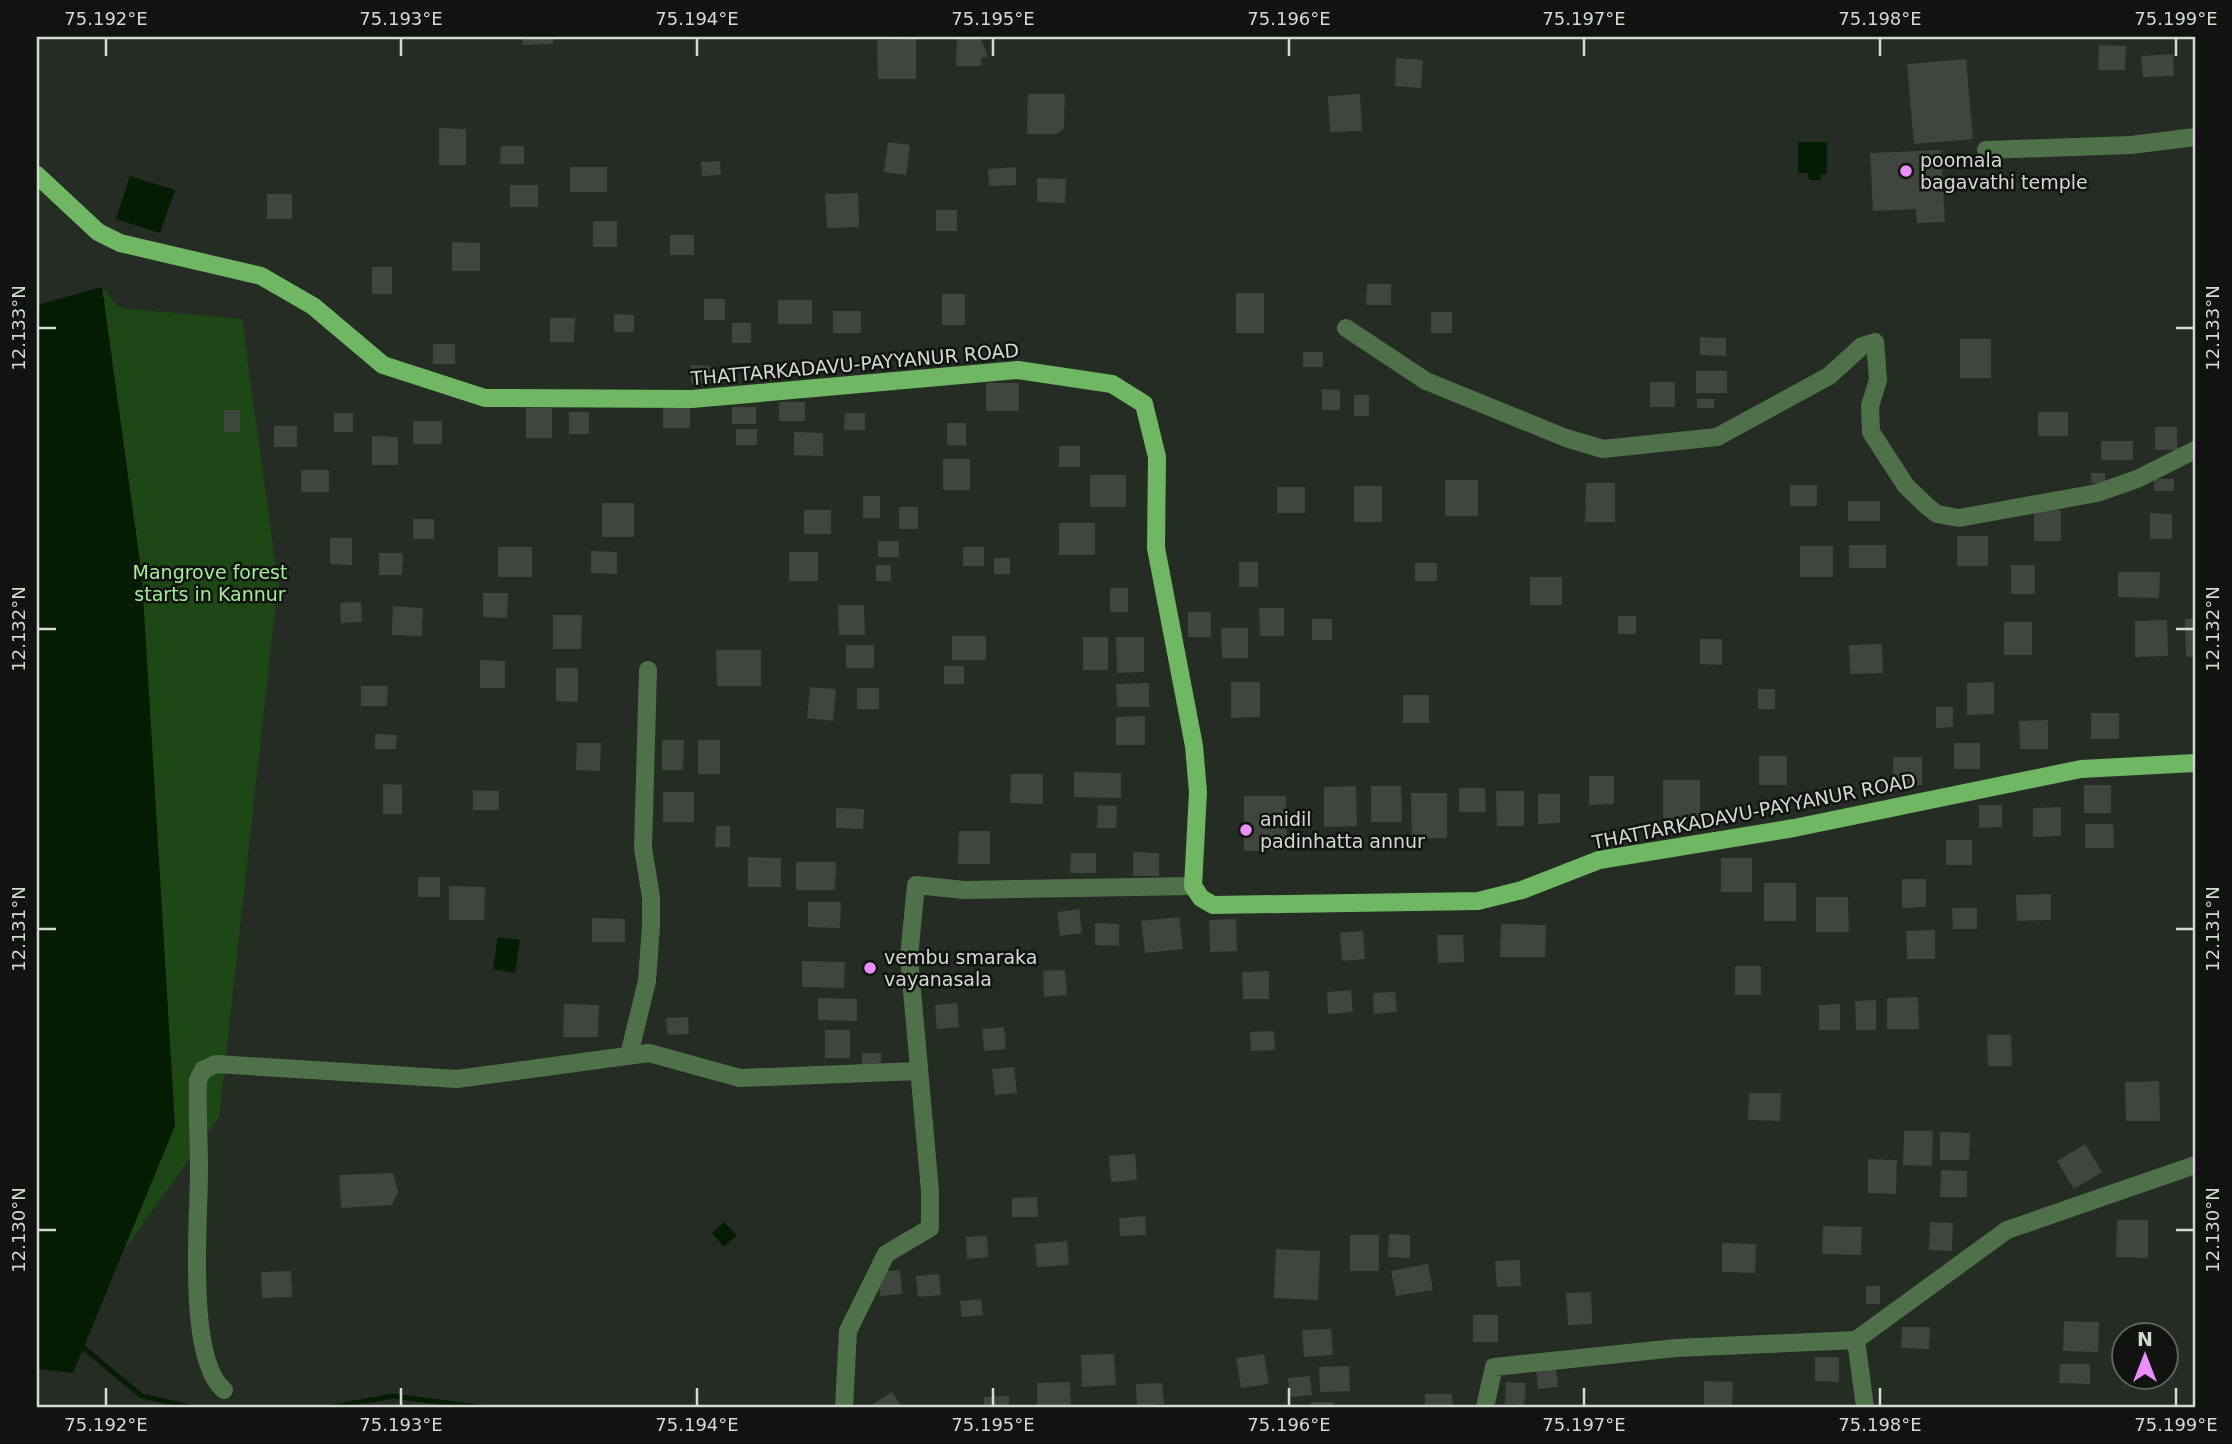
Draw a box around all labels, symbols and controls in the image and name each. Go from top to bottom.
text: 75.192°E [64,8,148,29]
text: 75.193°E [359,8,443,29]
text: 75.194°E [655,8,739,29]
text: 75.195°E [951,8,1035,29]
text: 75.196°E [1247,8,1331,29]
text: 75.197°E [1542,8,1626,29]
text: 75.198°E [1838,8,1922,29]
text: 75.199°E [2134,8,2218,29]
place label: poomala bagavathi temple [1920,149,2088,193]
marker: poomala bagavathi temple [1898,163,1914,179]
text: 12.133°N [8,285,29,371]
text: 12.133°N [2202,285,2223,371]
street label: THATTARKADAVU-PAYYANUR ROAD [689,339,1020,389]
park label: Mangrove forest starts in Kannur [133,561,287,605]
text: 12.132°N [8,586,29,672]
text: 12.132°N [2202,586,2223,672]
street label: THATTARKADAVU-PAYYANUR ROAD [1589,769,1918,853]
place label: anidil padinhatta annur [1260,808,1425,852]
marker: anidil padinhatta annur [1238,822,1254,838]
text: 12.131°N [8,886,29,972]
text: 12.131°N [2202,886,2223,972]
place label: vembu smaraka vayanasala [884,946,1037,990]
marker: vembu smaraka vayanasala [862,960,878,976]
text: 12.130°N [8,1187,29,1273]
text: 12.130°N [2202,1187,2223,1273]
north arrow [2110,1322,2180,1392]
text: N [2137,1328,2153,1350]
text: 75.192°E [64,1414,148,1435]
text: 75.193°E [359,1414,443,1435]
text: 75.194°E [655,1414,739,1435]
text: 75.195°E [951,1414,1035,1435]
text: 75.196°E [1247,1414,1331,1435]
text: 75.197°E [1542,1414,1626,1435]
text: 75.198°E [1838,1414,1922,1435]
text: 75.199°E [2134,1414,2218,1435]

